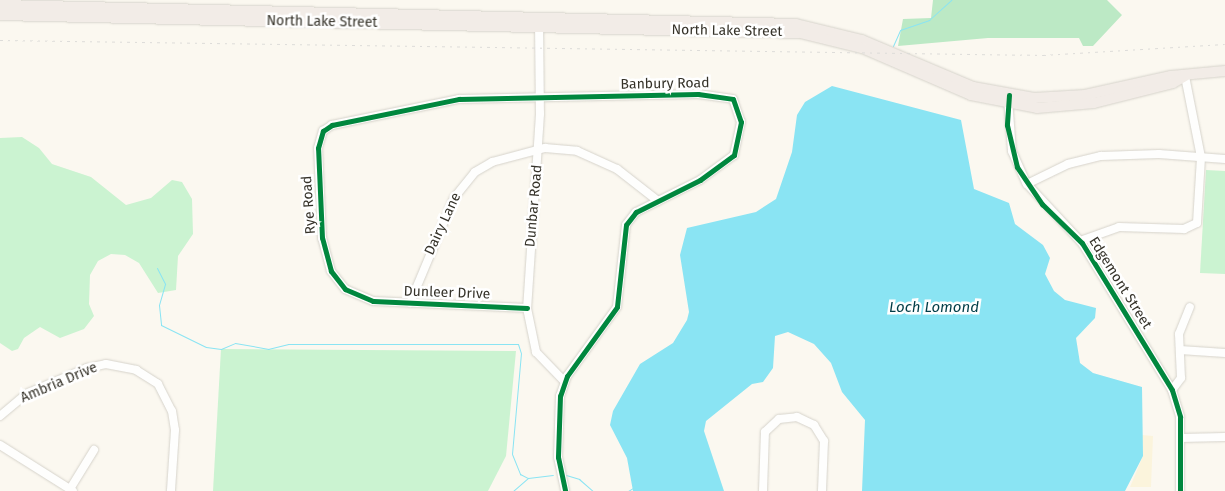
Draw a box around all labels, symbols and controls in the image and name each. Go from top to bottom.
street label: North Lake Street [266,13,378,31]
street label: North Lake Street [671,22,783,40]
street label: Banbury Road [620,75,710,93]
street label: Dunbar Road [522,164,546,248]
street label: Rye Road [299,175,319,235]
street label: Dairy Lane [421,190,465,258]
street label: Edgemont Street [1085,234,1155,332]
street label: Dunleer Drive [403,283,491,303]
water label: Loch Lomond [889,299,979,317]
street label: Ambria Drive [18,359,100,407]

